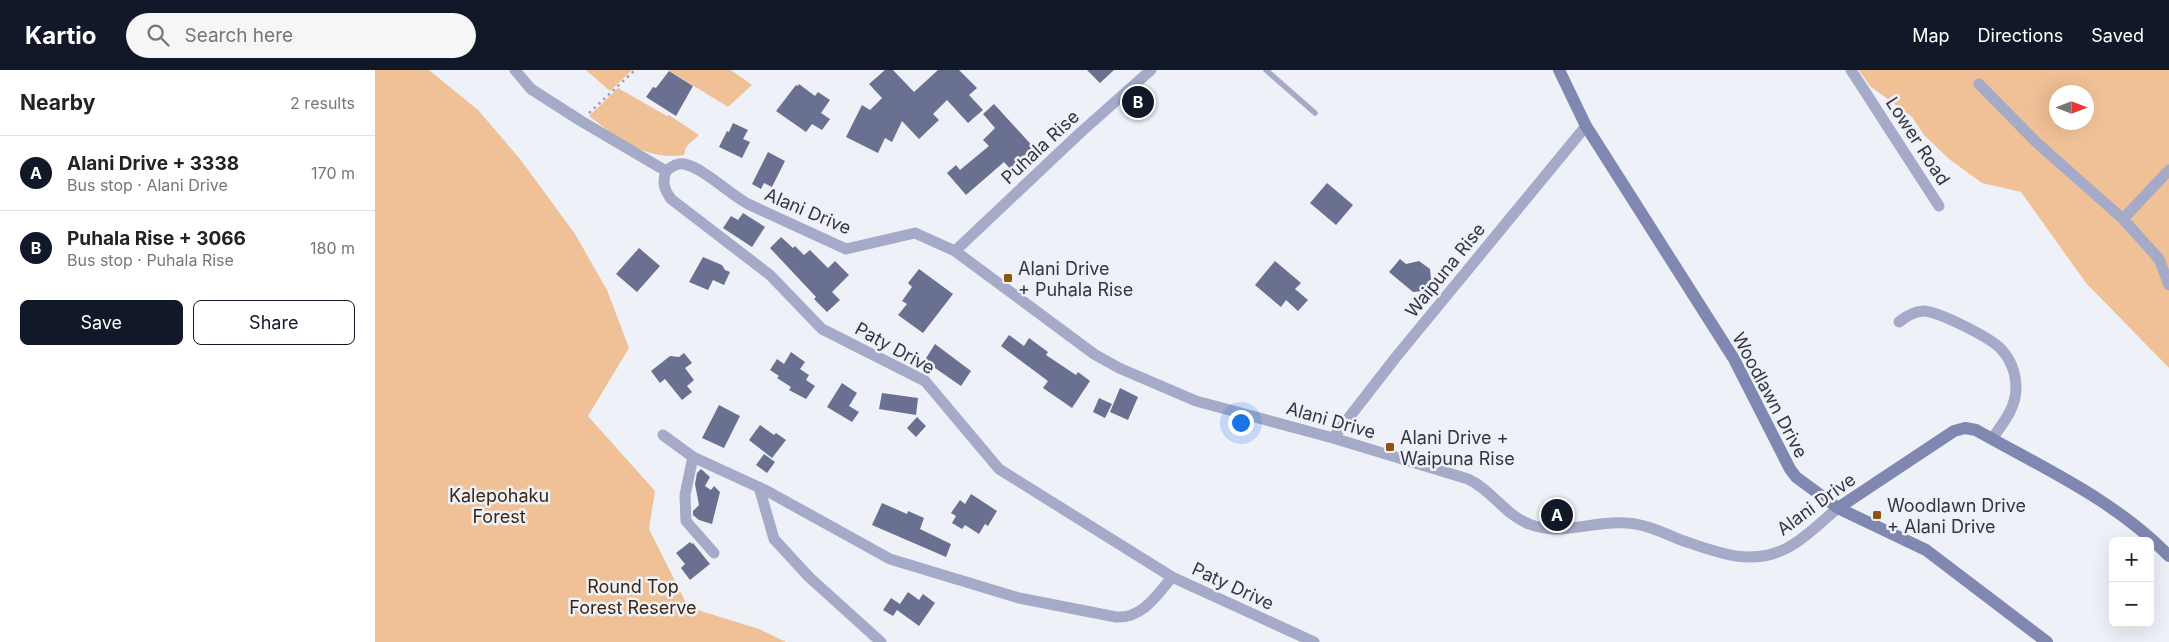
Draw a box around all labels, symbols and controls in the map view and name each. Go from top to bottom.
search box [126,13,476,58]
text: Kartio [25,21,96,50]
icon: search [144,21,172,49]
text: Search here [184,24,293,47]
text: Map [1912,25,1950,46]
text: Directions [1978,25,2063,46]
text: Saved [2091,25,2144,46]
pin: B [1122,83,1154,121]
north arrow [2049,85,2094,130]
text: Nearby [20,90,95,115]
text: 2 results [290,93,355,113]
street label: Lower Road [1882,93,1954,189]
street label: Puhala Rise [997,106,1083,188]
text: Alani Drive + 3338 [67,152,239,175]
text: A [30,163,42,183]
text: 170 m [311,163,355,183]
text: Bus stop · Alani Drive [67,175,228,195]
street label: Alani Drive [762,183,854,239]
street label: Waipuna Rise [1401,219,1489,321]
text: Puhala Rise + 3066 [67,227,246,250]
text: B [31,238,41,258]
text: 180 m [310,238,355,258]
text: Bus stop · Puhala Rise [67,250,234,270]
place label: Alani Drive + Puhala Rise [1018,258,1133,300]
marker: Alani Drive + Puhala Rise [1002,272,1014,284]
button: Save [20,300,183,345]
button: Share [193,300,355,345]
street label: Paty Drive [852,318,938,378]
street label: Woodlawn Drive [1728,329,1812,461]
street label: Alani Drive [1284,397,1378,443]
your location [1228,410,1254,436]
place label: Alani Drive + Waipuna Rise [1400,427,1515,469]
marker: Alani Drive + Waipuna Rise [1384,441,1396,453]
street label: Alani Drive [1773,469,1859,539]
park label: Kalepohaku Forest [449,485,549,527]
place label: Woodlawn Drive + Alani Drive [1887,495,2026,537]
pin: A [1541,496,1573,534]
marker: Woodlawn Drive + Alani Drive [1871,509,1883,521]
map controls [2109,537,2154,627]
button: + [2109,537,2154,582]
street label: Paty Drive [1189,558,1277,614]
park label: Round Top Forest Reserve [569,576,697,618]
button: − [2109,582,2154,627]

